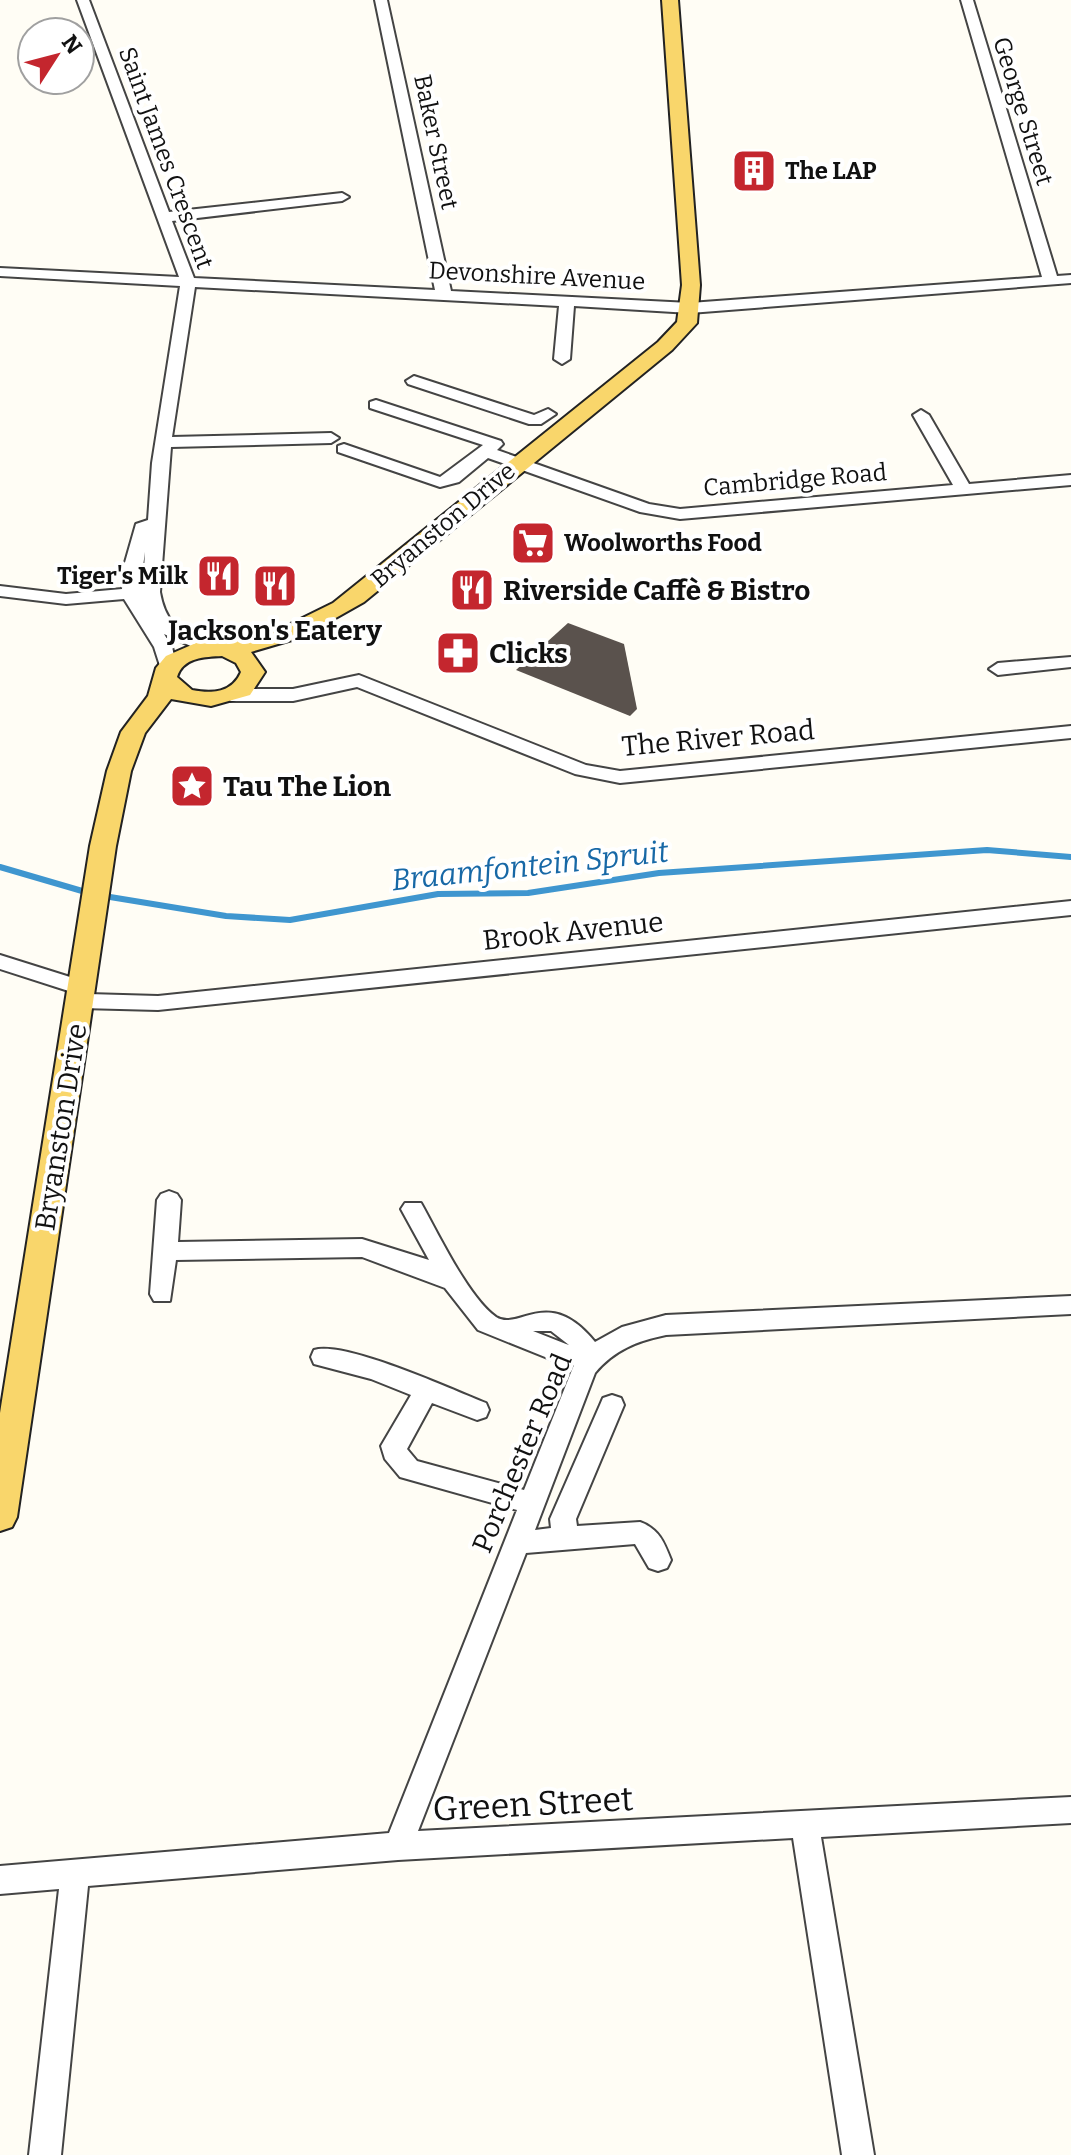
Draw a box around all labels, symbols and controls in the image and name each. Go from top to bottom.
north arrow [16,16,96,96]
text: N [56,30,88,59]
street label: George Street [987,34,1059,189]
street label: Saint James Crescent [113,43,219,273]
street label: Baker Street [408,72,464,212]
building icon: The LAP [730,147,778,195]
place label: The LAP [785,157,877,185]
street label: Devonshire Avenue [428,256,646,296]
street label: Bryanston Drive [365,457,521,593]
street label: Cambridge Road [702,458,888,502]
supermarket icon: Woolworths Food [509,519,557,567]
place label: Woolworths Food [564,529,762,557]
restaurant icon: Tiger's Milk [195,552,243,600]
place label: Tiger's Milk [57,562,189,590]
restaurant icon: Jackson's Eatery [251,562,299,610]
restaurant icon: Riverside Caffè & Bistro [448,566,496,614]
place label: Riverside Caffè & Bistro [503,574,810,607]
place label: Jackson's Eatery [166,614,382,647]
pharmacy icon: Clicks [434,629,482,677]
place label: Clicks [489,637,568,670]
street label: The River Road [620,713,816,763]
place icon: Tau The Lion [168,762,216,810]
place label: Tau The Lion [223,770,391,803]
water label: Braamfontein Spruit [390,834,671,898]
street label: Brook Avenue [481,905,665,957]
street label: Bryanston Drive [28,1021,94,1233]
street label: Porchester Road [465,1349,579,1557]
street label: Green Street [432,1778,634,1830]

